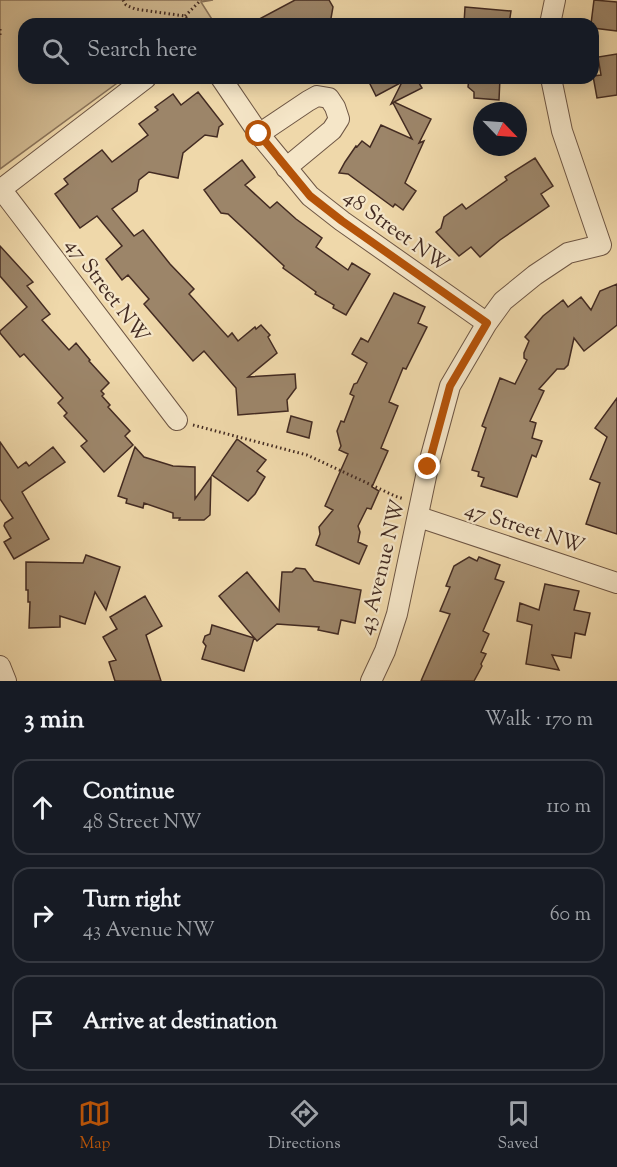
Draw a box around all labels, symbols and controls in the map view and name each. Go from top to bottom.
search box [18,18,599,84]
icon: search [39,35,72,68]
text: Search here [87,35,197,67]
north arrow [473,102,527,156]
route start [245,120,271,146]
street label: 48 Street NW [337,183,455,280]
street label: 47 Street NW [57,233,156,350]
route end [414,453,440,479]
street label: 47 Street NW [461,495,588,562]
street label: 43 Avenue NW [352,497,414,638]
text: 3 min [24,702,84,739]
text: Walk · 170 m [485,706,593,735]
text: Continue [83,777,174,809]
icon: ahead [26,791,59,824]
text: 110 m [546,793,591,822]
text: 48 Street NW [83,809,201,838]
text: Turn right [83,885,180,917]
icon: right [26,899,59,932]
text: 60 m [550,901,591,930]
text: 43 Avenue NW [83,917,215,946]
icon: arrive [26,1007,59,1040]
text: Arrive at destination [83,1007,278,1039]
tab: Map [78,1097,111,1156]
tab: Directions [268,1097,341,1156]
tab: Saved [497,1097,539,1156]

